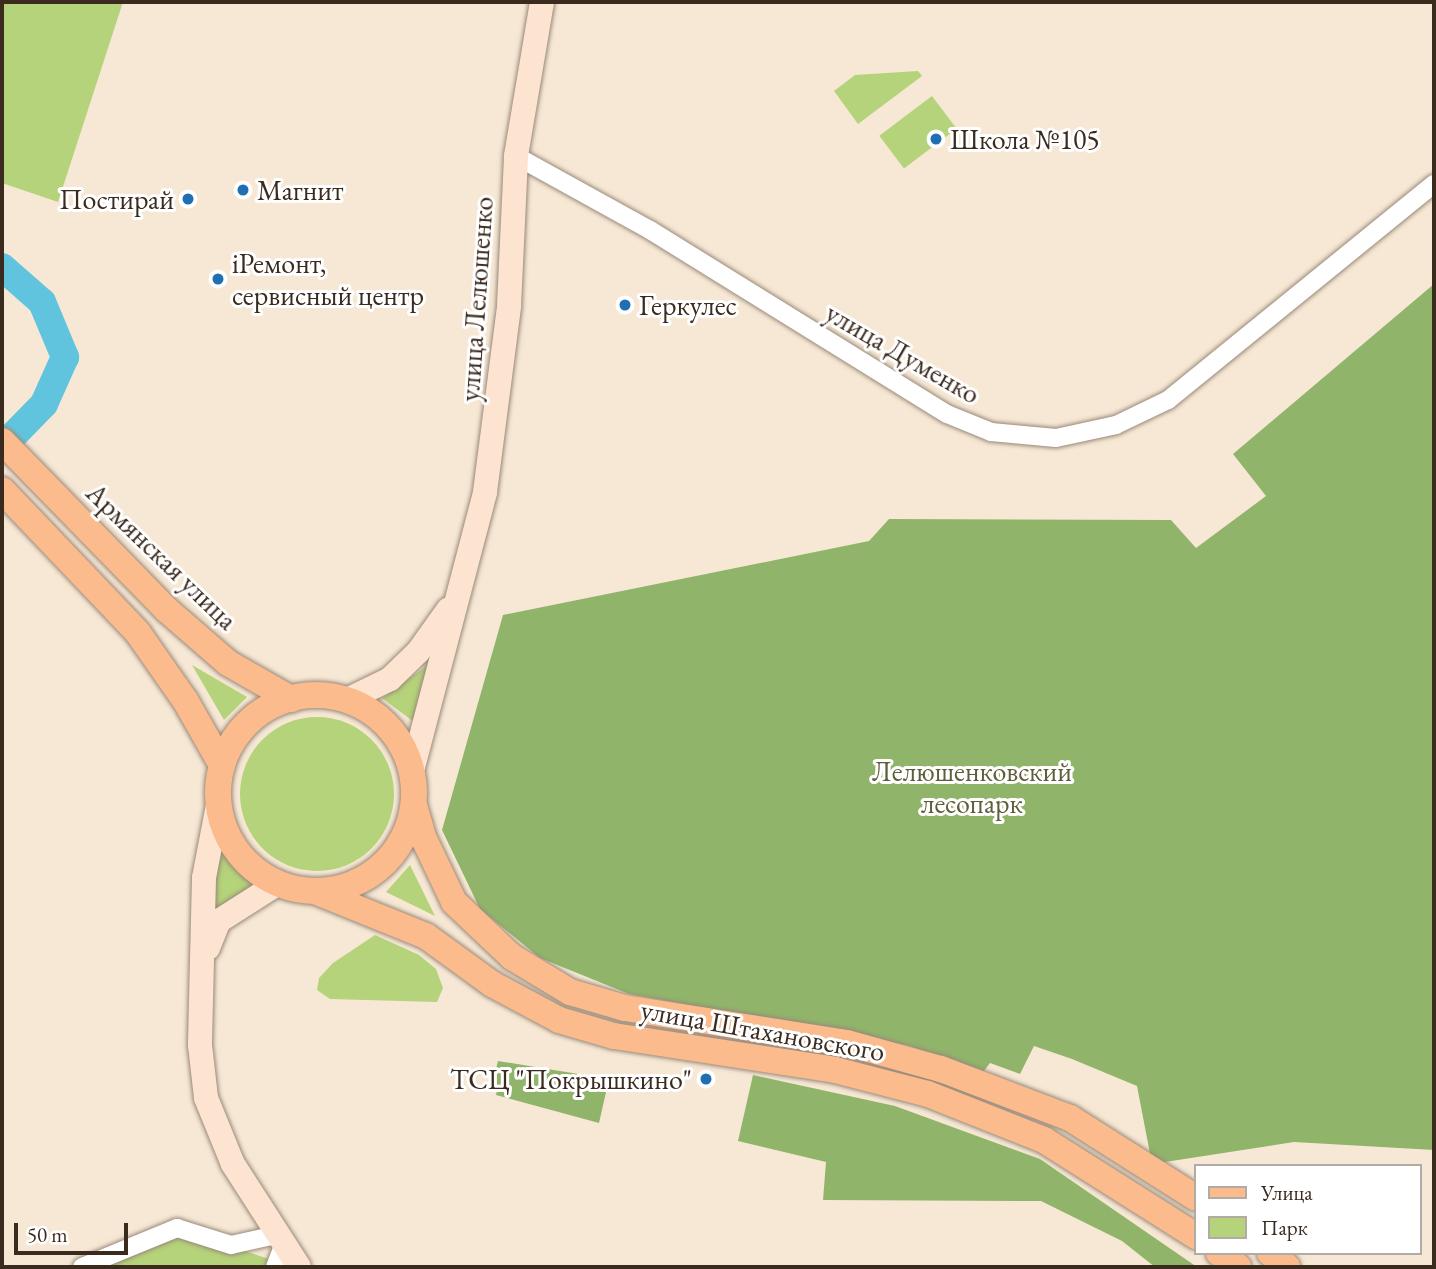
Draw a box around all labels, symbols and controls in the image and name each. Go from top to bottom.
place label: Школа №105 [950,122,1100,156]
marker: Школа №105 [928,131,944,147]
place label: Магнит [257,173,344,207]
place label: Постирай [59,182,174,216]
marker: Магнит [235,182,251,198]
marker: Постирай [180,191,196,207]
street label: улица Лелюшенко [452,195,500,403]
place label: iРемонт, сервисный центр [232,246,424,312]
marker: iРемонт, сервисный центр [210,271,226,287]
place label: Геркулес [639,288,737,322]
street label: улица Думенко [820,295,986,411]
marker: Геркулес [617,297,633,313]
street label: Армянская улица [80,476,244,636]
park label: Лелюшенковский лесопарк [872,754,1072,820]
street label: улица Штахановского [638,992,888,1068]
place label: ТСЦ "Покрышкино" [450,1062,692,1096]
marker: ТСЦ "Покрышкино" [698,1071,714,1087]
legend [1194,1164,1422,1255]
text: Улица [1261,1179,1313,1206]
scale bar [18,1210,131,1254]
text: Парк [1261,1214,1308,1241]
text: 50 m [27,1221,68,1248]

